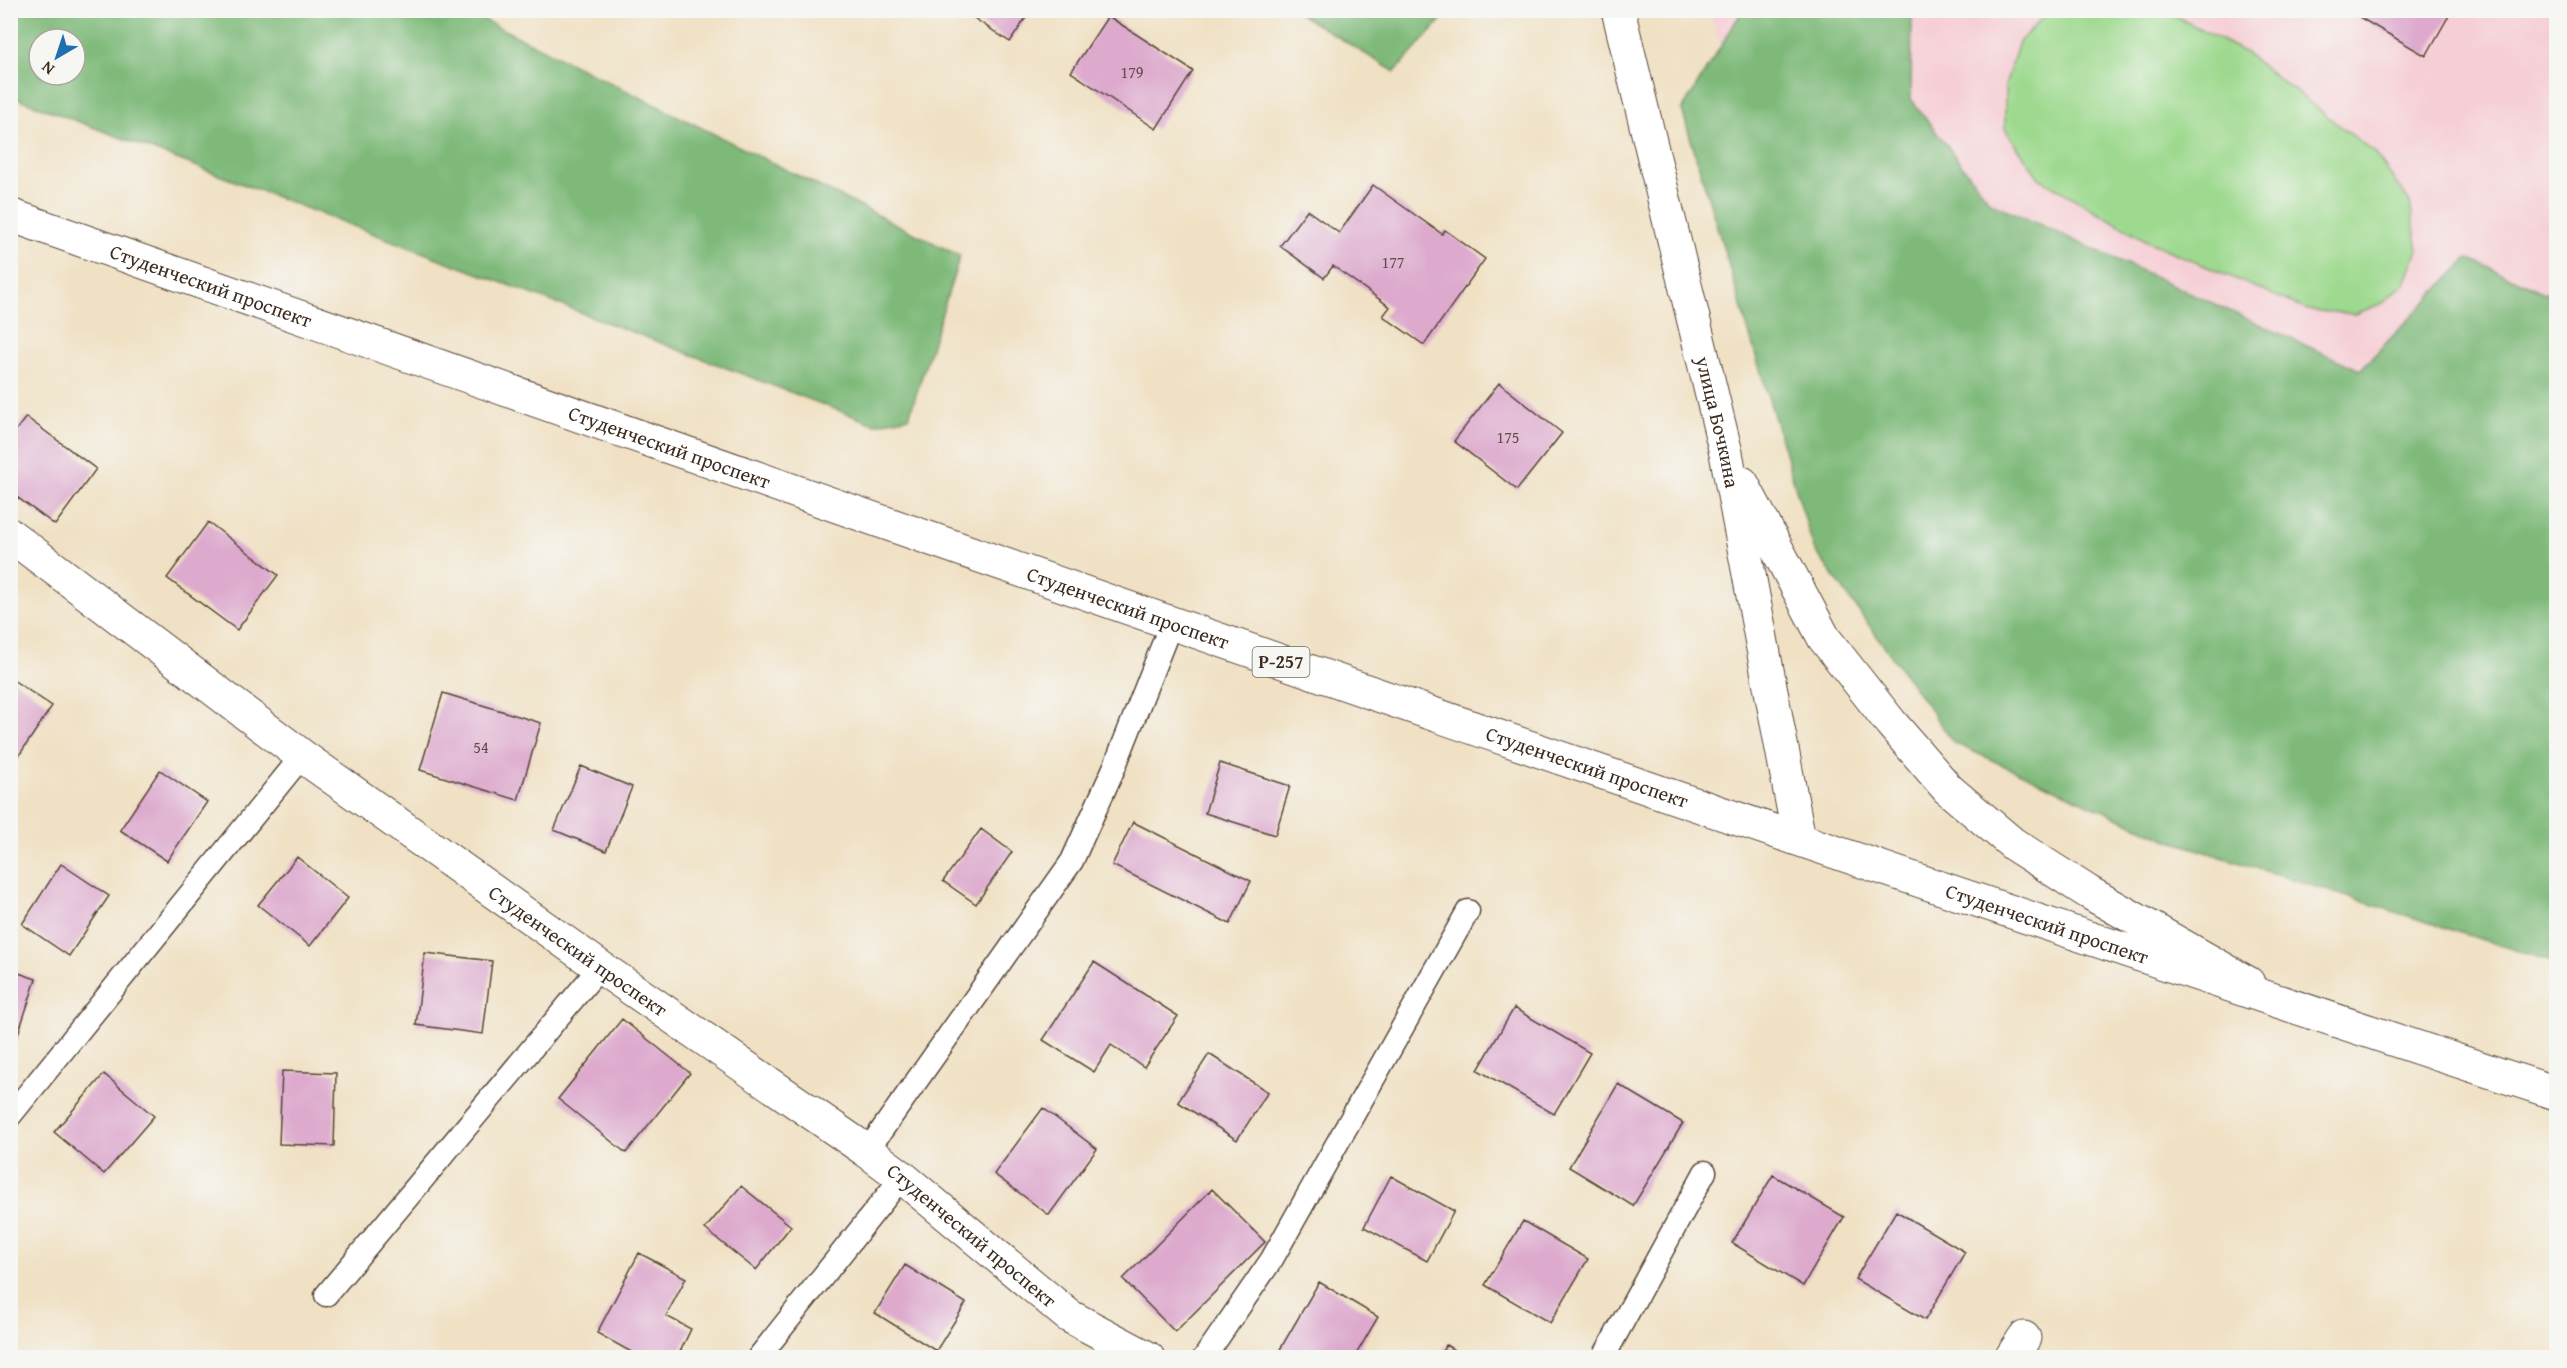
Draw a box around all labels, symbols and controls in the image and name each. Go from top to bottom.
north arrow [27,27,87,87]
text: N [36,56,59,81]
house number: 179 [1120,60,1144,84]
street label: Студенческий проспект [106,236,316,334]
house number: 177 [1381,250,1405,274]
street label: улица Бочкина [1689,352,1747,491]
street label: Студенческий проспект [565,398,775,496]
house number: 175 [1496,425,1520,449]
street label: Студенческий проспект [1023,559,1233,656]
road number: Р-257 [1252,647,1310,677]
street label: Студенческий проспект [1482,718,1693,815]
house number: 54 [473,735,489,759]
street label: Студенческий проспект [1942,876,2153,971]
street label: Студенческий проспект [483,878,674,1023]
street label: Студенческий проспект [881,1156,1063,1314]

